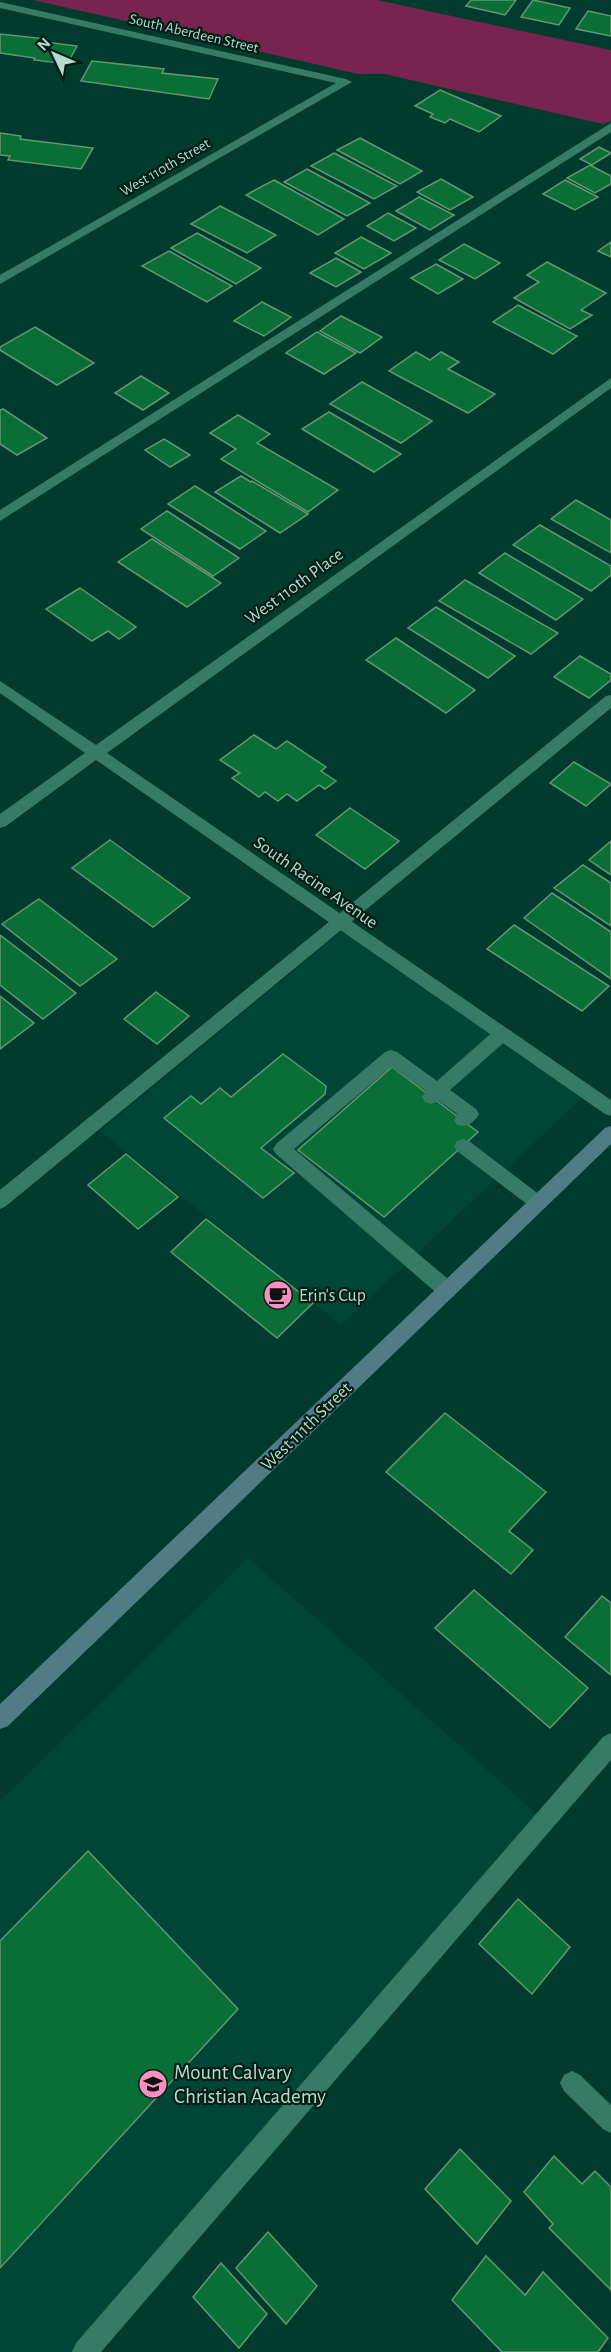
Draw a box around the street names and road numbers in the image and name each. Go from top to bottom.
street label: South Aberdeen Street [128,11,260,56]
street label: West 110th Street [118,136,213,199]
street label: West 110th Place [242,545,347,628]
street label: South Racine Avenue [250,833,381,932]
street label: West 111th Street [258,1379,356,1474]

